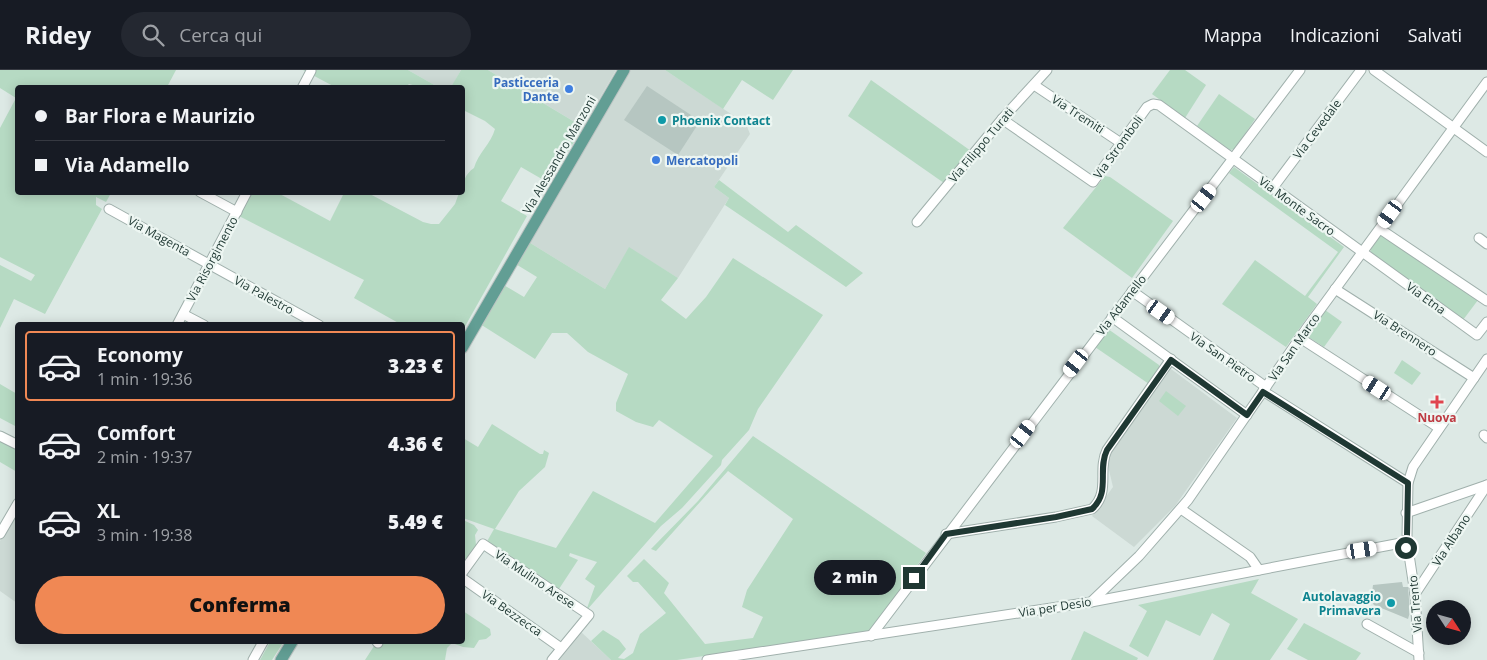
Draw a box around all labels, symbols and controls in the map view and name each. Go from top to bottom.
search box [121,12,471,57]
text: Ridey [25,18,91,51]
icon: search [139,21,167,49]
text: Cerca qui [179,22,262,48]
text: Mappa [1204,23,1262,47]
text: Indicazioni [1290,23,1380,47]
text: Salvati [1408,23,1462,47]
place label: Pasticceria Dante [494,74,559,105]
marker: Pasticceria Dante [563,83,575,95]
street label: Via Tremiti [1048,91,1108,137]
street label: Via Alessandro Manzoni [518,93,600,217]
street label: Via Cevedale [1289,95,1345,162]
text: Bar Flora e Maurizio [65,103,255,129]
street label: Via Filippo Turati [945,104,1017,186]
place label: Phoenix Contact [672,112,770,129]
street label: Via Stromboli [1089,112,1147,182]
marker: Phoenix Contact [656,114,668,126]
text: Via Adamello [65,152,189,178]
place label: Mercatopoli [666,152,738,169]
marker: Mercatopoli [650,154,662,166]
street label: Via Monte Sacro [1255,172,1339,240]
car [1188,182,1219,214]
car [1375,197,1404,231]
street label: Via Magenta [125,212,193,260]
street label: Via Risorgimento [182,213,242,305]
street label: Via Adamello [1092,271,1150,339]
street label: Via Palestro [231,272,297,318]
street label: Via Etna [1403,278,1449,318]
car [1144,297,1177,327]
street label: Via Brennero [1370,306,1440,360]
street label: Via San Marco [1264,310,1324,384]
street label: Via San Pietro [1187,328,1259,386]
text: Economy [97,342,183,368]
icon: car [37,344,82,389]
car [1060,347,1091,379]
text: 3.23 € [388,353,443,379]
text: 1 min · 19:36 [97,368,192,390]
car [1360,374,1393,402]
marker: Nuova [1431,396,1443,408]
place label: Nuova [1417,409,1457,426]
car [1007,418,1038,450]
text: Comfort [97,420,176,446]
icon: car [37,422,82,467]
text: 4.36 € [388,431,443,457]
text: 2 min · 19:37 [97,446,192,468]
text: XL [97,498,120,524]
icon: car [37,500,82,545]
text: 5.49 € [388,509,443,535]
street label: Via Albano [1428,511,1474,569]
text: 3 min · 19:38 [97,524,192,546]
route start [1395,537,1417,559]
car [1346,540,1377,560]
street label: Via Mulino Arese [491,546,579,612]
callout: 2 min [814,560,896,596]
text: 2 min [832,566,878,588]
route end [903,567,925,589]
street label: Via Trento [1404,575,1426,633]
button: Conferma [35,576,445,634]
street label: Via Bezzecca [478,586,546,640]
place label: Autolavaggio Primavera [1303,588,1381,619]
street label: Via per Desio [1017,593,1093,621]
marker: Autolavaggio Primavera [1385,597,1397,609]
north arrow [1426,600,1471,645]
map controls [1426,600,1471,645]

